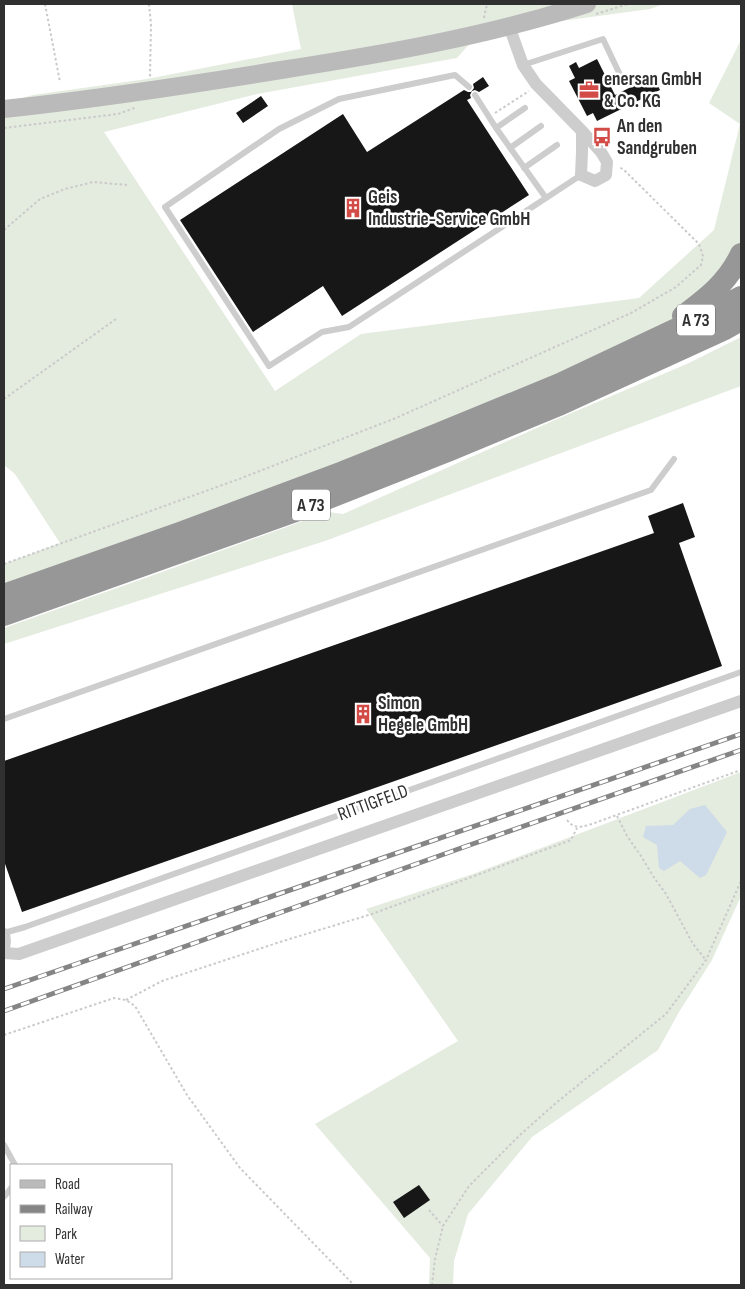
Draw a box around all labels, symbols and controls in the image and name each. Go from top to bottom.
place label: enersan GmbH & Co. KG [604,68,702,113]
office icon: enersan GmbH & Co. KG [578,79,600,101]
place label: An den Sandgruben [616,115,697,160]
bus stop icon: An den Sandgruben [591,126,613,148]
place label: Geis Industrie-Service GmbH [368,186,530,231]
building icon: Geis Industrie-Service GmbH [342,197,364,219]
road number: A 73 [677,304,715,336]
road number: A 73 [292,490,330,520]
place label: Simon Hegele GmbH [378,692,468,737]
building icon: Simon Hegele GmbH [352,703,374,725]
street label: RITTIGFELD [335,780,411,826]
legend [10,1164,172,1279]
text: Road [55,1175,80,1194]
text: Railway [55,1200,93,1219]
text: Park [55,1225,77,1244]
text: Water [55,1250,86,1269]

